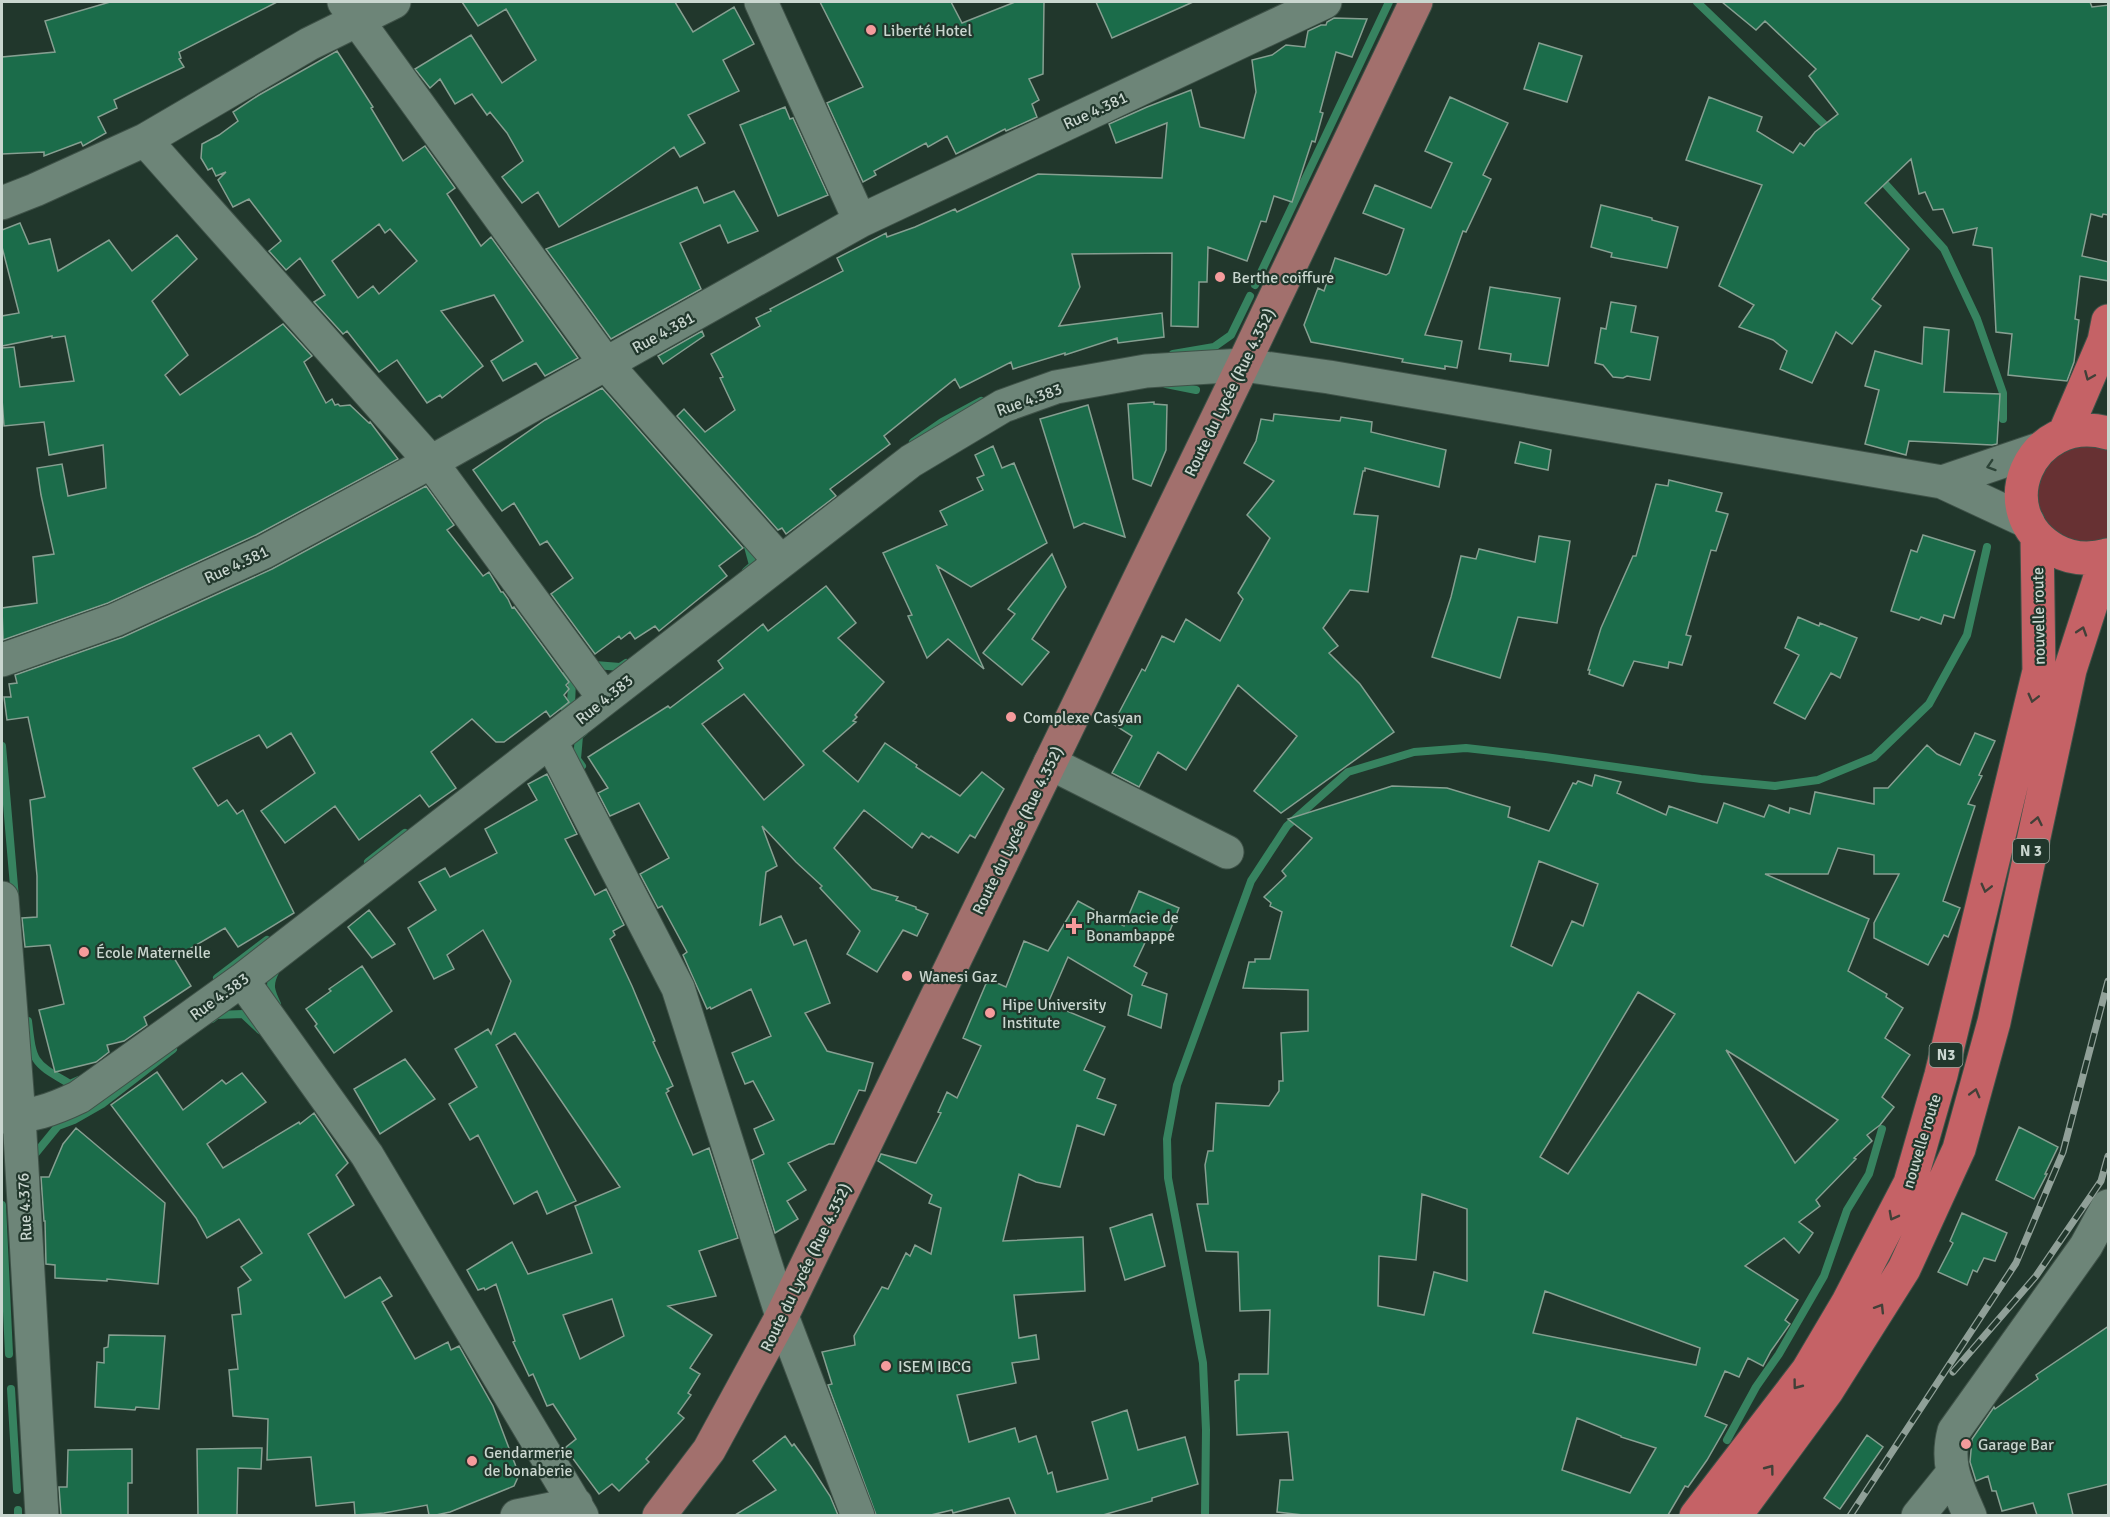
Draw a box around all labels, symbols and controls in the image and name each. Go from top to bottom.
place label: Liberté Hotel [883,21,972,41]
marker: Liberté Hotel [864,23,878,37]
street label: Rue 4.381 [1060,87,1131,134]
place label: Berthe coiffure [1232,268,1334,288]
marker: Berthe coiffure [1213,270,1227,284]
street label: Route du Lycée (Rue 4.352) [1180,305,1279,480]
street label: Rue 4.381 [629,308,698,358]
one-way arrow [2084,370,2096,381]
street label: Rue 4.383 [994,379,1065,421]
one-way arrow [1986,458,1997,471]
street label: Rue 4.381 [201,541,272,588]
street label: nouvelle route [2028,567,2050,665]
one-way arrow [2075,626,2088,637]
street label: Rue 4.383 [572,671,637,729]
one-way arrow [2027,693,2040,703]
place label: Complexe Casyan [1023,708,1142,728]
marker: Complexe Casyan [1004,710,1018,724]
street label: Route du Lycée (Rue 4.352) [968,743,1067,918]
one-way arrow [2030,816,2043,826]
road number: N 3 [2013,839,2049,863]
one-way arrow [1981,883,1994,893]
place label: Pharmacie de Bonambappe [1086,908,1179,946]
marker: Pharmacie de Bonambappe [1067,919,1081,933]
place label: École Maternelle [96,943,211,963]
marker: École Maternelle [77,945,91,959]
place label: Wanesi Gaz [919,967,997,987]
street label: Rue 4.383 [186,969,253,1025]
marker: Wanesi Gaz [900,969,914,983]
place label: Hipe University Institute [1002,995,1107,1033]
marker: Hipe University Institute [983,1006,997,1020]
road number: N3 [1930,1043,1962,1067]
one-way arrow [1968,1088,1980,1099]
street label: nouvelle route [1898,1092,1946,1191]
street label: Rue 4.376 [13,1172,37,1242]
street label: Route du Lycée (Rue 4.352) [756,1180,855,1355]
one-way arrow [1889,1210,1900,1220]
one-way arrow [1872,1304,1884,1314]
place label: ISEM IBCG [898,1357,971,1377]
marker: ISEM IBCG [879,1359,893,1373]
one-way arrow [1793,1379,1804,1390]
place label: Garage Bar [1978,1435,2054,1455]
marker: Garage Bar [1959,1437,1973,1451]
place label: Gendarmerie de bonaberie [484,1443,573,1481]
marker: Gendarmerie de bonaberie [465,1454,479,1468]
one-way arrow [1762,1464,1773,1475]

